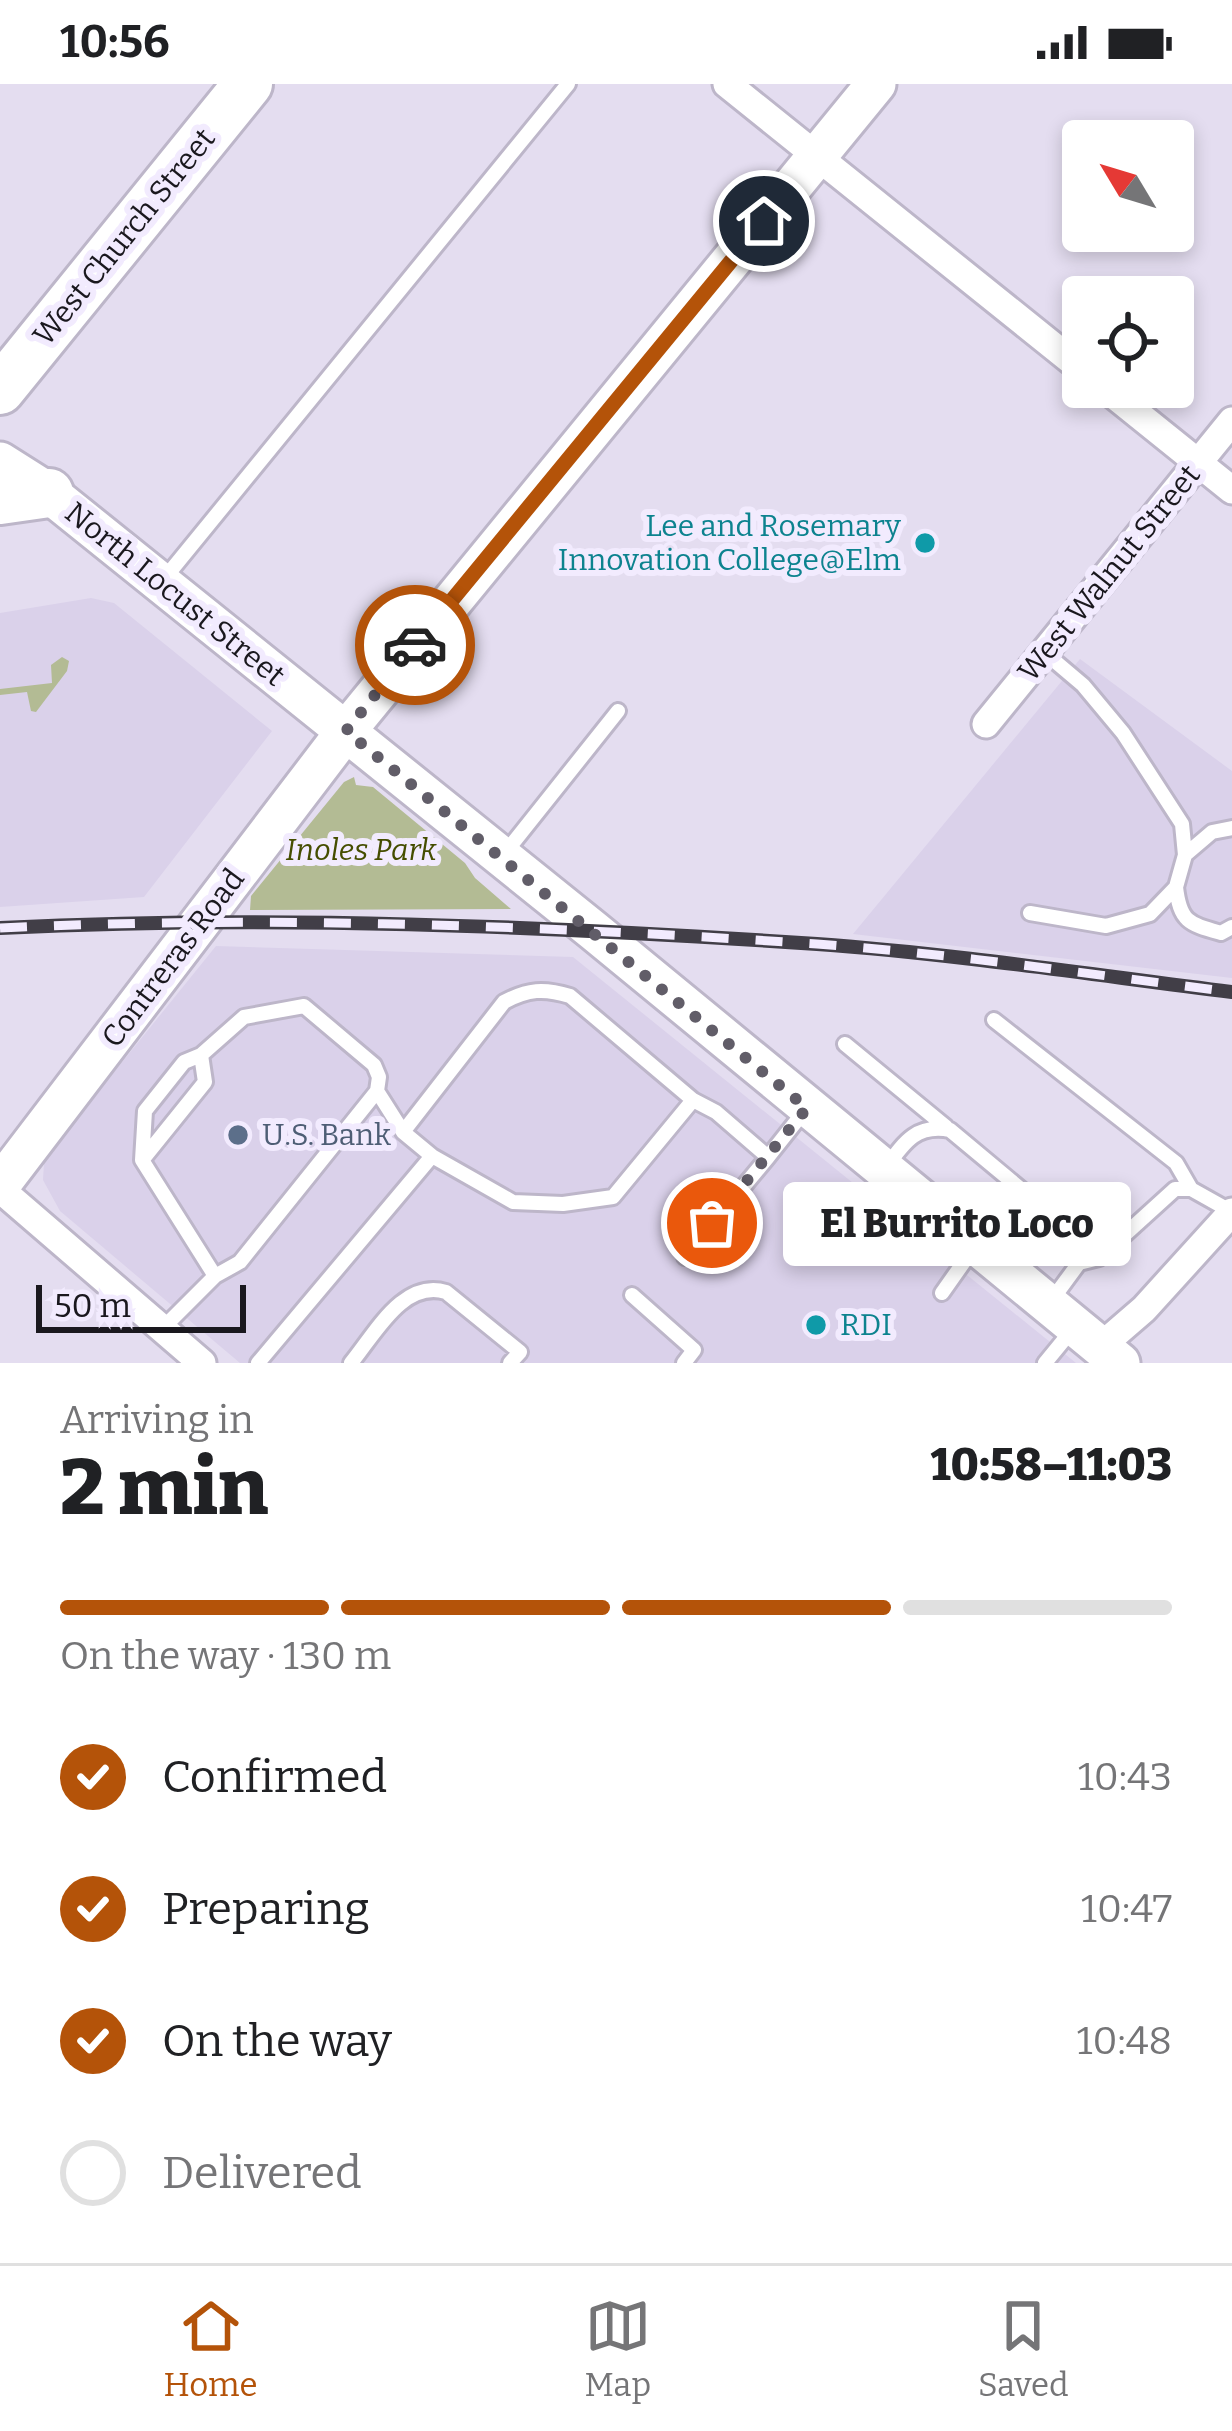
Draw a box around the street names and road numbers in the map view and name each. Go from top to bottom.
street label: West Church Street [25,121,223,353]
street label: West Walnut Street [1011,457,1208,689]
street label: North Locust Street [58,494,292,694]
street label: Contreras Road [94,861,252,1054]

